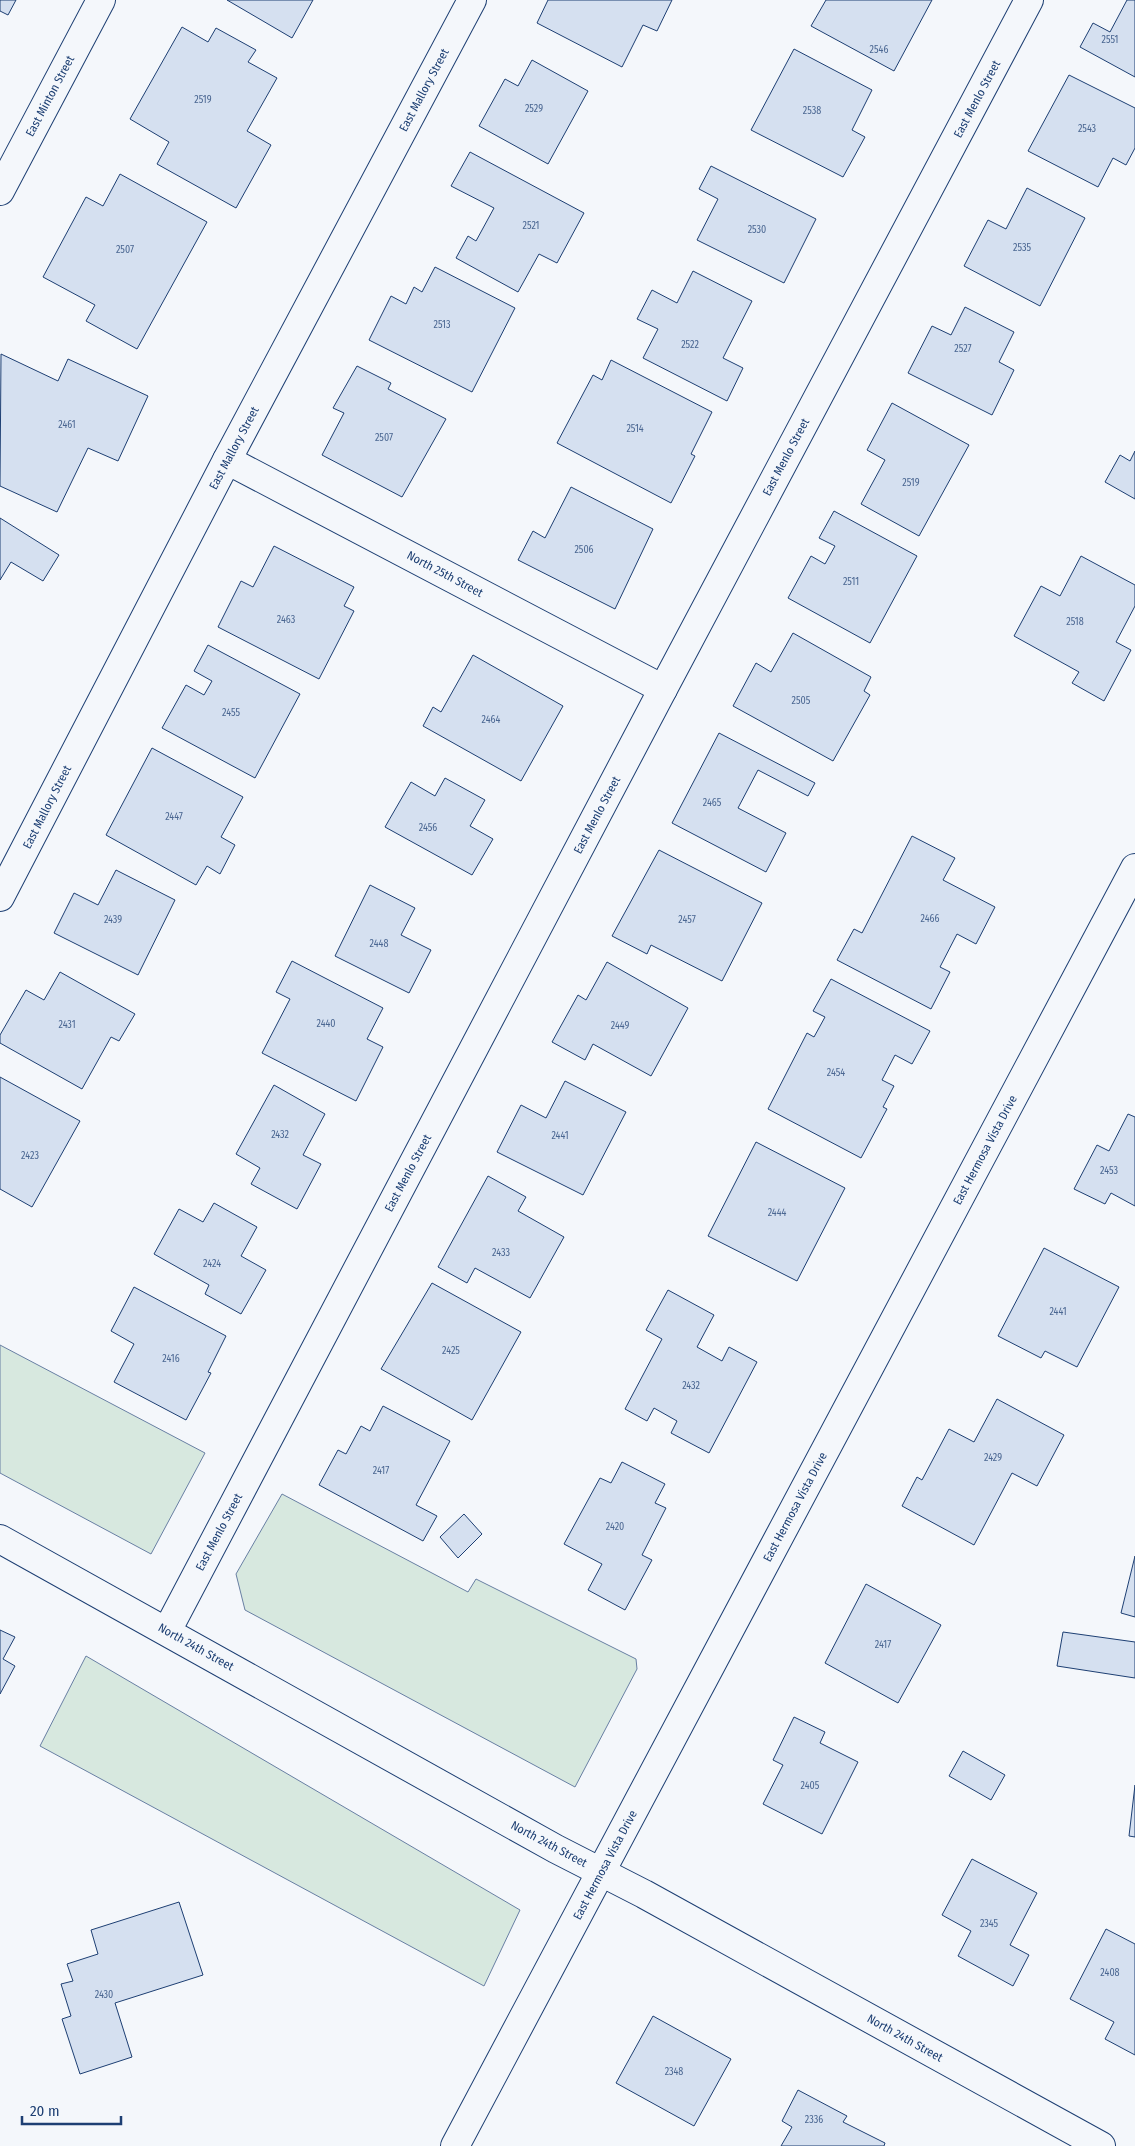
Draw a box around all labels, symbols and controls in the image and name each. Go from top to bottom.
house number: 2551 [1102,34,1118,46]
house number: 2546 [870,44,888,56]
street label: East Mallory Street [396,46,452,134]
street label: East Minton Street [23,53,77,139]
street label: East Menlo Street [951,58,1003,140]
house number: 2519 [194,94,212,106]
house number: 2529 [525,103,543,115]
house number: 2538 [803,105,821,117]
house number: 2543 [1078,123,1097,135]
house number: 2521 [523,220,540,232]
house number: 2530 [748,224,766,236]
house number: 2535 [1013,242,1031,254]
house number: 2507 [116,244,134,256]
house number: 2513 [434,319,451,331]
house number: 2522 [681,339,699,351]
house number: 2527 [954,343,972,355]
street label: East Mallory Street [206,404,262,492]
street label: East Menlo Street [760,416,812,498]
house number: 2461 [58,419,76,431]
house number: 2514 [626,423,644,435]
house number: 2507 [375,432,393,444]
house number: 2519 [902,477,920,489]
house number: 2506 [574,544,594,556]
street label: North 25th Street [405,548,485,600]
house number: 2511 [843,576,859,588]
house number: 2463 [277,614,296,626]
house number: 2518 [1066,616,1084,628]
house number: 2505 [792,695,811,707]
house number: 2455 [222,707,240,719]
house number: 2464 [482,714,501,726]
street label: East Mallory Street [20,763,74,851]
street label: East Menlo Street [571,774,623,856]
house number: 2465 [703,797,722,809]
house number: 2447 [165,811,183,823]
house number: 2456 [419,822,437,834]
house number: 2466 [921,913,940,925]
house number: 2439 [104,914,122,926]
house number: 2457 [678,914,696,926]
house number: 2448 [370,938,388,950]
house number: 2440 [316,1018,336,1030]
house number: 2431 [58,1019,76,1031]
house number: 2449 [611,1020,629,1032]
house number: 2454 [827,1067,845,1079]
street label: East Hermosa Vista Drive [950,1093,1020,1207]
house number: 2432 [271,1129,289,1141]
house number: 2441 [551,1130,569,1142]
street label: East Menlo Street [382,1132,434,1214]
house number: 2423 [21,1150,39,1162]
house number: 2453 [1100,1165,1118,1177]
house number: 2444 [768,1207,787,1219]
house number: 2433 [492,1247,510,1259]
house number: 2424 [203,1258,221,1270]
house number: 2441 [1049,1306,1067,1318]
house number: 2425 [442,1345,460,1357]
house number: 2416 [162,1353,180,1365]
house number: 2432 [682,1380,700,1392]
street label: East Hermosa Vista Drive [760,1450,830,1564]
house number: 2429 [984,1452,1002,1464]
house number: 2417 [373,1465,389,1477]
street label: East Menlo Street [193,1491,245,1573]
house number: 2420 [606,1521,624,1533]
street label: North 24th Street [156,1620,236,1674]
house number: 2417 [875,1639,891,1651]
house number: 2405 [801,1780,820,1792]
street label: East Hermosa Vista Drive [570,1808,640,1922]
street label: North 24th Street [508,1818,590,1870]
house number: 2345 [980,1918,998,1930]
house number: 2408 [1100,1967,1120,1979]
house number: 2430 [95,1989,113,2001]
street label: North 24th Street [865,2011,945,2065]
house number: 2348 [665,2066,683,2078]
scale bar [22,2094,121,2126]
text: 20 m [30,2102,60,2120]
house number: 2336 [805,2114,823,2126]

